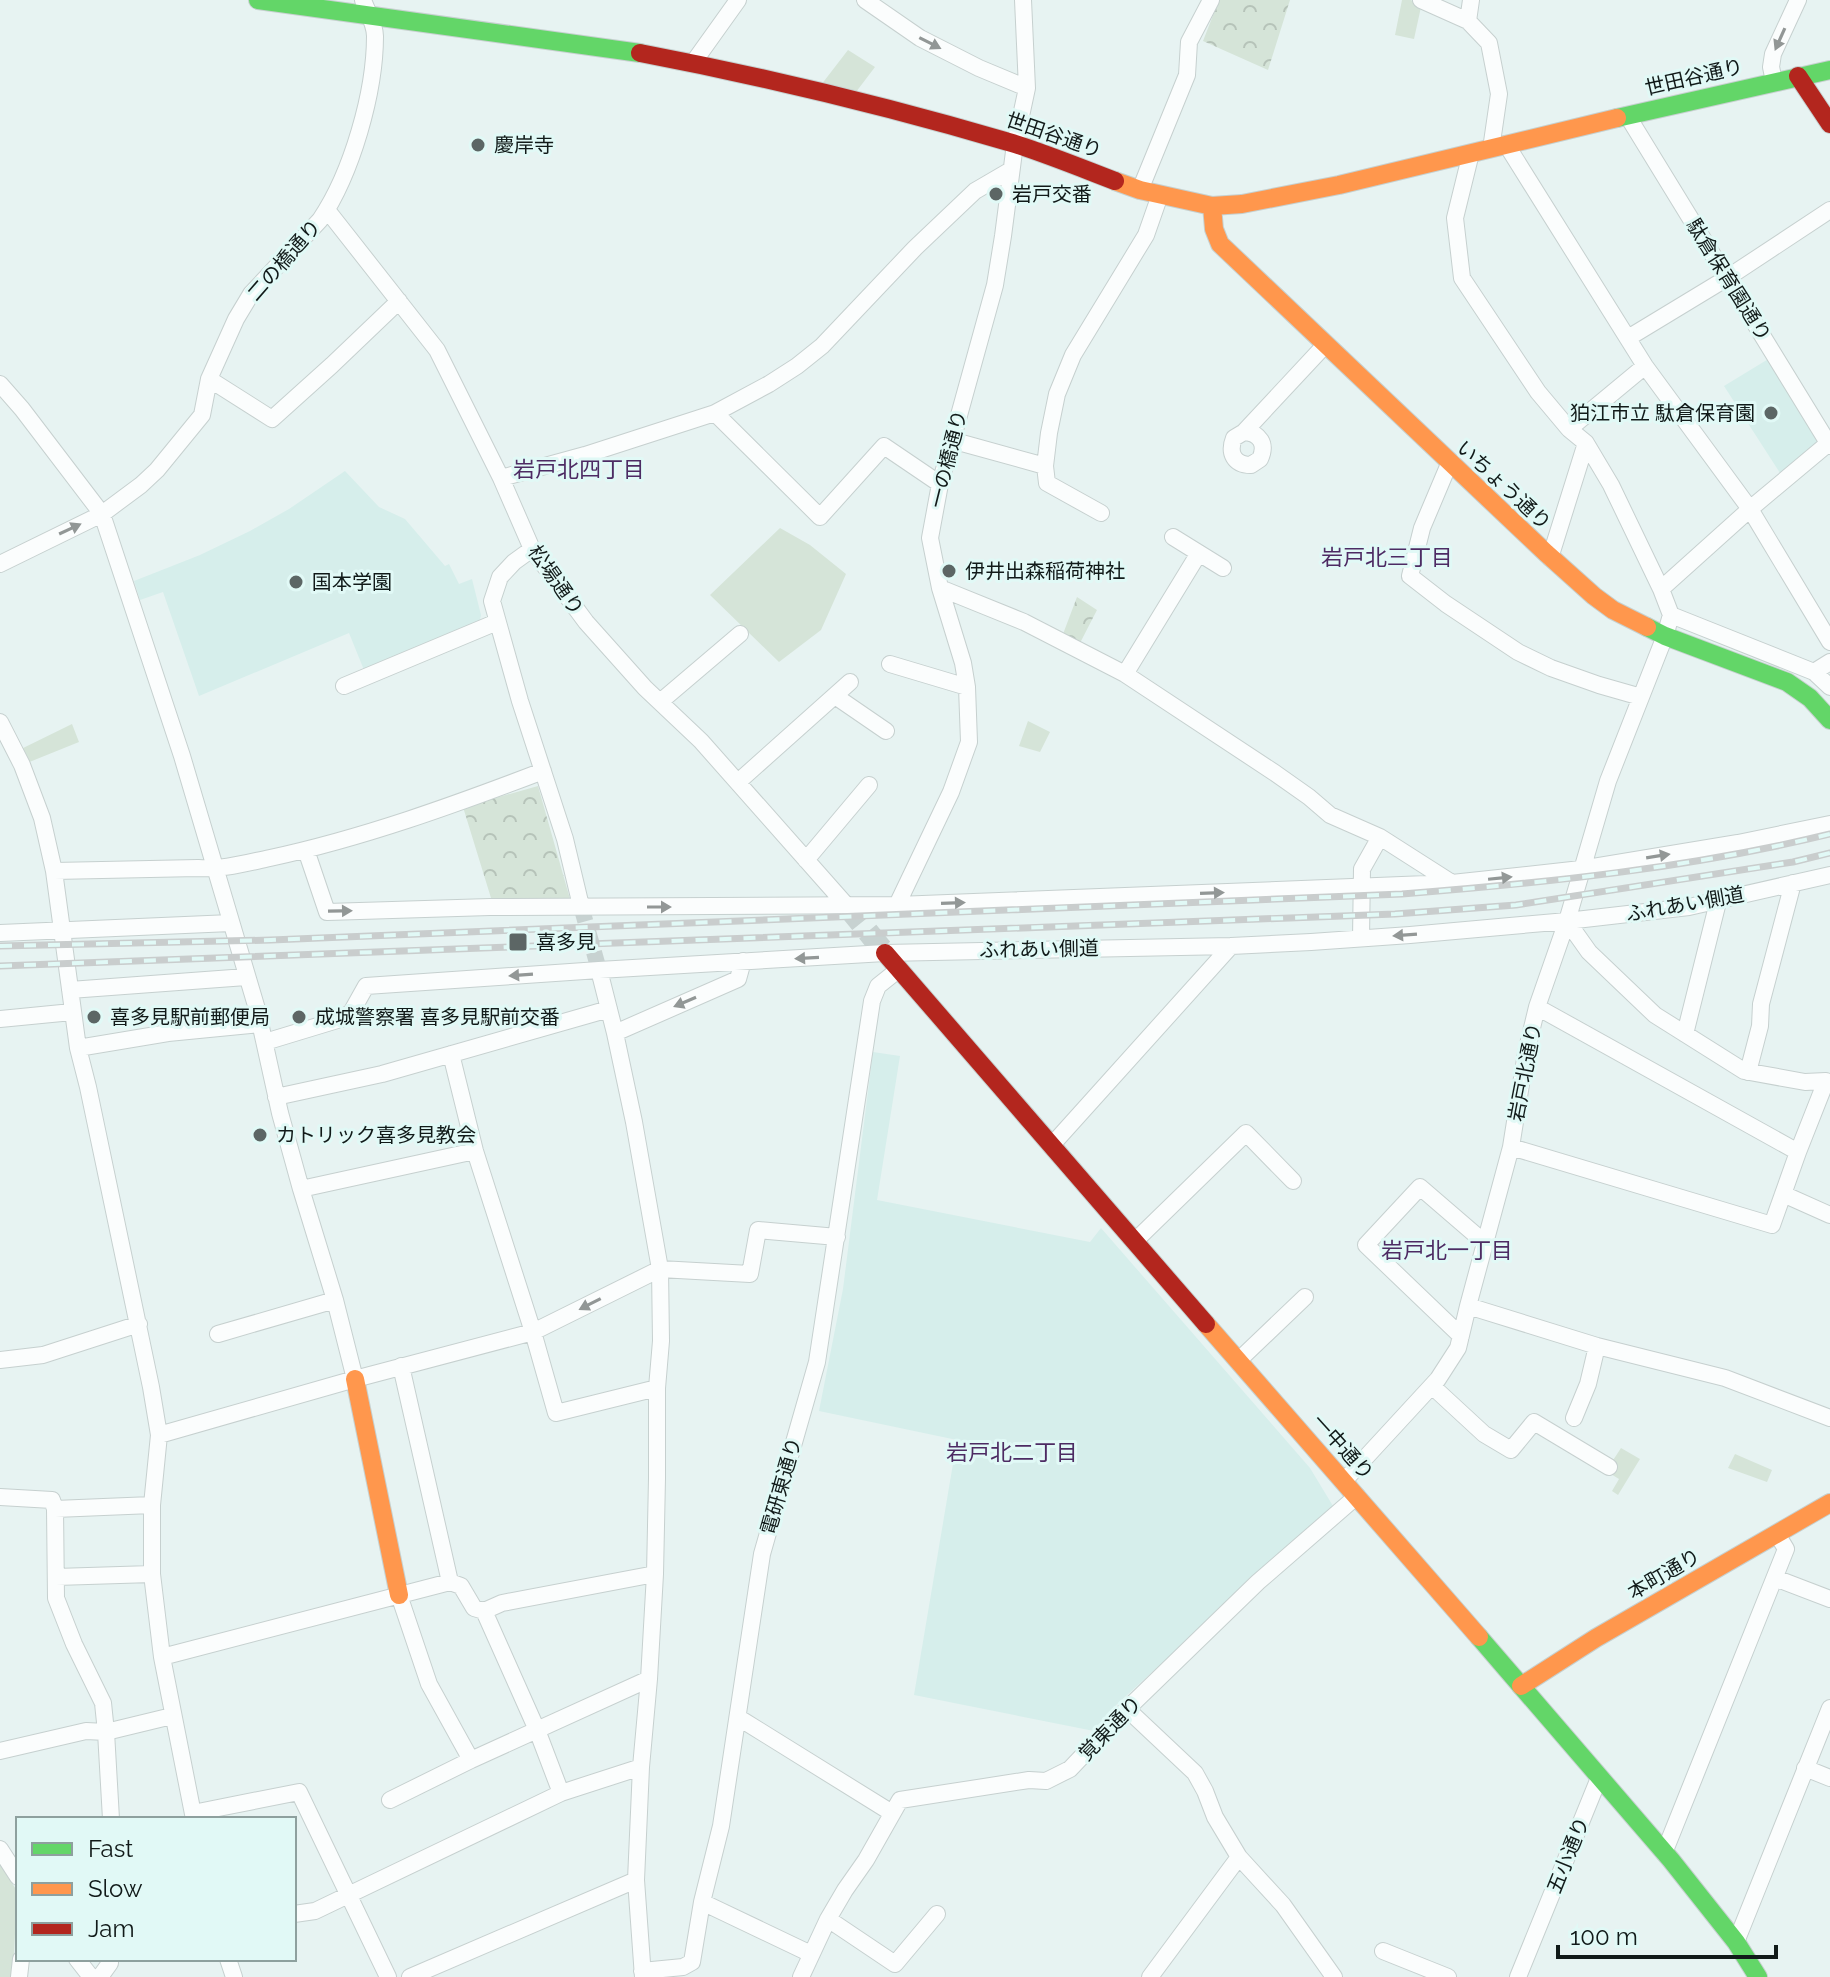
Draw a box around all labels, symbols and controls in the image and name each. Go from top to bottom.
one-way arrow [1773,28,1787,51]
one-way arrow [918,37,941,50]
street label: 世田谷通り [1643,54,1745,100]
street label: 世田谷通り [1003,107,1105,163]
place label: 慶岸寺 [494,133,554,157]
marker: 慶岸寺 [469,136,487,154]
place label: 岩戸交番 [1012,182,1092,206]
marker: 岩戸交番 [987,185,1005,203]
street label: 二の橋通り [242,214,326,306]
street label: 駄倉保育園通り [1682,214,1776,346]
place label: 狛江市立 駄倉保育園 [1570,401,1755,425]
marker: 狛江市立 駄倉保育園 [1762,404,1780,422]
street label: 一の橋通り [924,408,972,510]
street label: いちょう通り [1452,435,1556,535]
district label: 岩戸北四丁目 [513,456,645,482]
one-way arrow [58,522,82,536]
street label: 松場通り [523,540,589,620]
district label: 岩戸北三丁目 [1321,544,1453,570]
place label: 伊井出森稲荷神社 [965,559,1125,583]
marker: 伊井出森稲荷神社 [940,562,958,580]
place label: 国本学園 [312,570,392,594]
marker: 国本学園 [287,573,305,591]
one-way arrow [1646,850,1671,862]
one-way arrow [1488,871,1513,884]
street label: ふれあい側道 [1624,882,1746,926]
one-way arrow [1200,886,1225,899]
one-way arrow [941,896,966,909]
one-way arrow [647,900,672,913]
one-way arrow [328,904,353,917]
one-way arrow [1392,929,1417,942]
place label: 喜多見 [536,930,596,954]
marker: 喜多見 [507,931,529,953]
street label: ふれあい側道 [979,936,1099,962]
one-way arrow [794,952,819,965]
one-way arrow [508,969,533,982]
one-way arrow [673,996,697,1009]
place label: 喜多見駅前郵便局 [110,1005,270,1029]
place label: 成城警察署 喜多見駅前交番 [315,1005,560,1029]
marker: 喜多見駅前郵便局 [85,1008,103,1026]
marker: 成城警察署 喜多見駅前交番 [290,1008,308,1026]
street label: 岩戸北通り [1504,1021,1546,1123]
place label: カトリック喜多見教会 [276,1123,476,1147]
marker: カトリック喜多見教会 [251,1126,269,1144]
district label: 岩戸北一丁目 [1381,1237,1513,1263]
one-way arrow [578,1297,601,1311]
street label: 一中通り [1307,1409,1379,1485]
street label: 電研東通り [756,1435,806,1537]
district label: 岩戸北二丁目 [946,1439,1078,1465]
street label: 本町通り [1623,1544,1705,1604]
street label: 覚東通り [1074,1691,1146,1765]
street label: 五小通り [1542,1813,1594,1897]
legend [16,1817,296,1961]
text: Fast [88,1834,133,1863]
text: Slow [88,1874,143,1903]
scale bar [1558,1909,1776,1959]
text: Jam [88,1914,134,1943]
text: 100 m [1570,1922,1638,1951]

